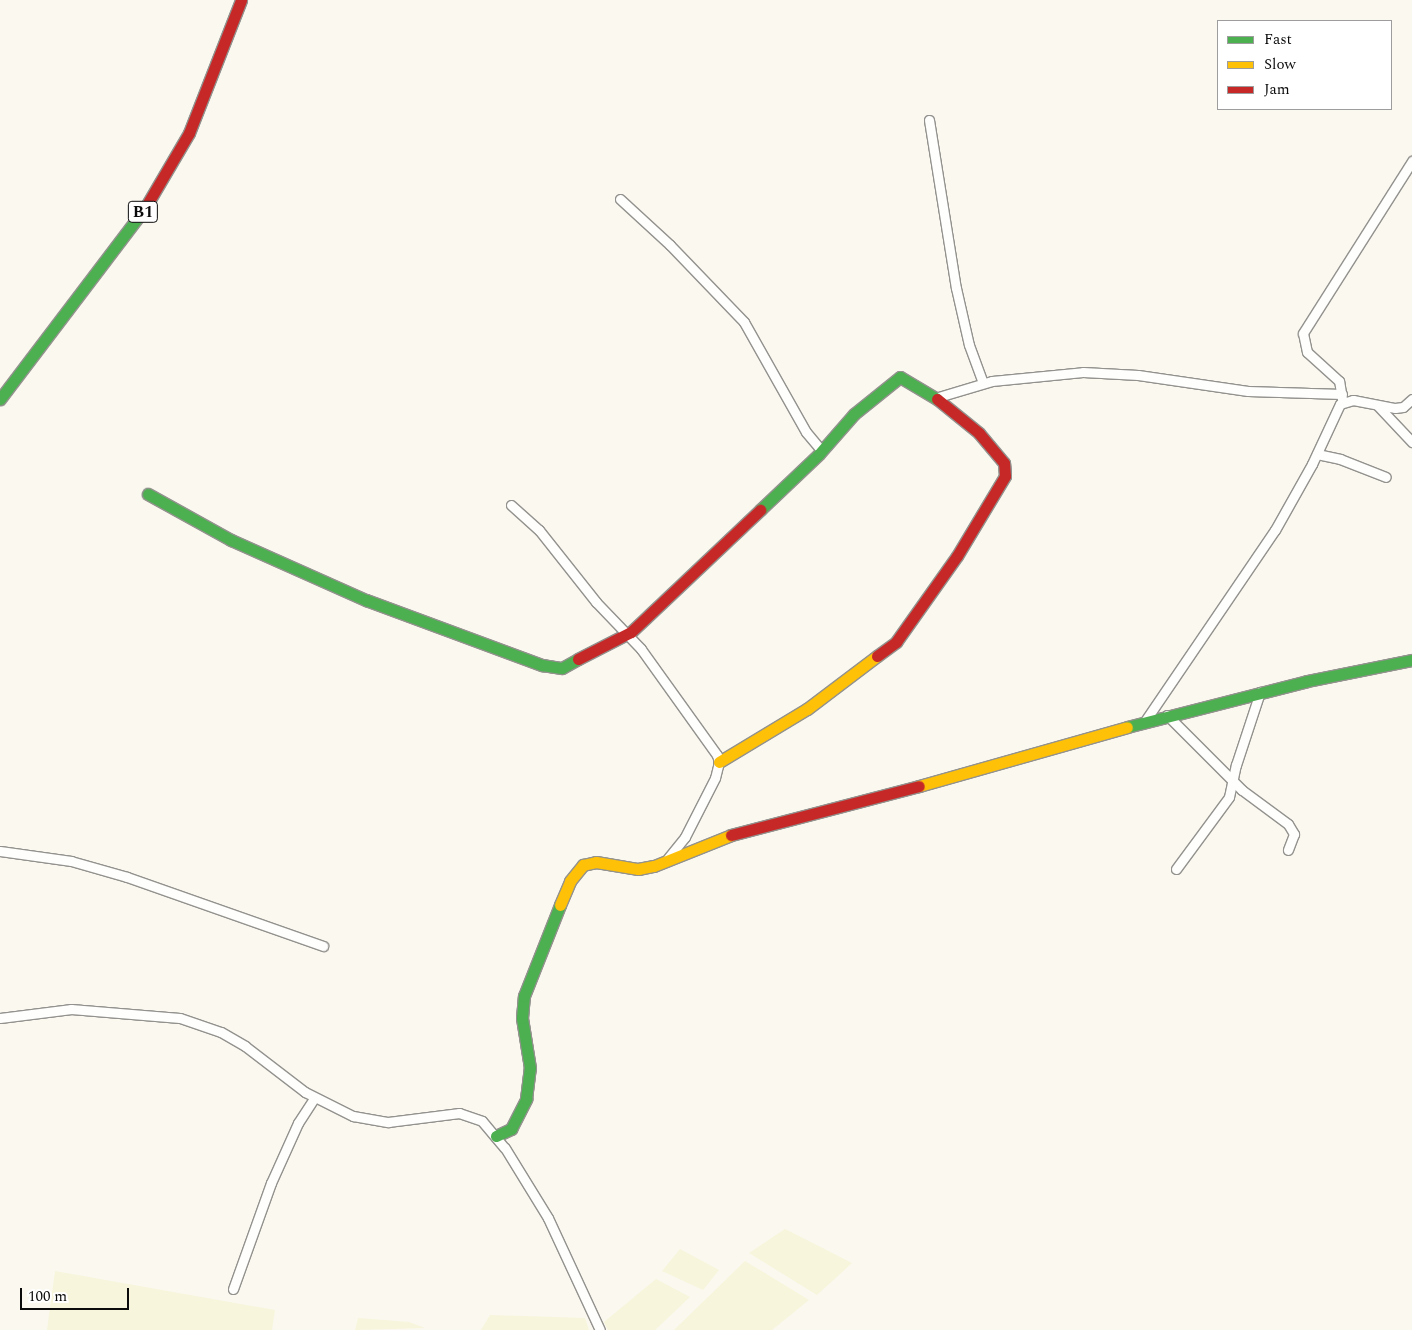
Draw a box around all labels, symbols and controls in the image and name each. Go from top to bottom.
legend [1217,20,1392,110]
text: Fast [1264,28,1292,51]
text: Slow [1264,53,1296,76]
text: Jam [1264,78,1290,101]
road number: B1 [127,198,159,226]
scale bar [22,1278,131,1310]
text: 100 m [28,1285,67,1308]

